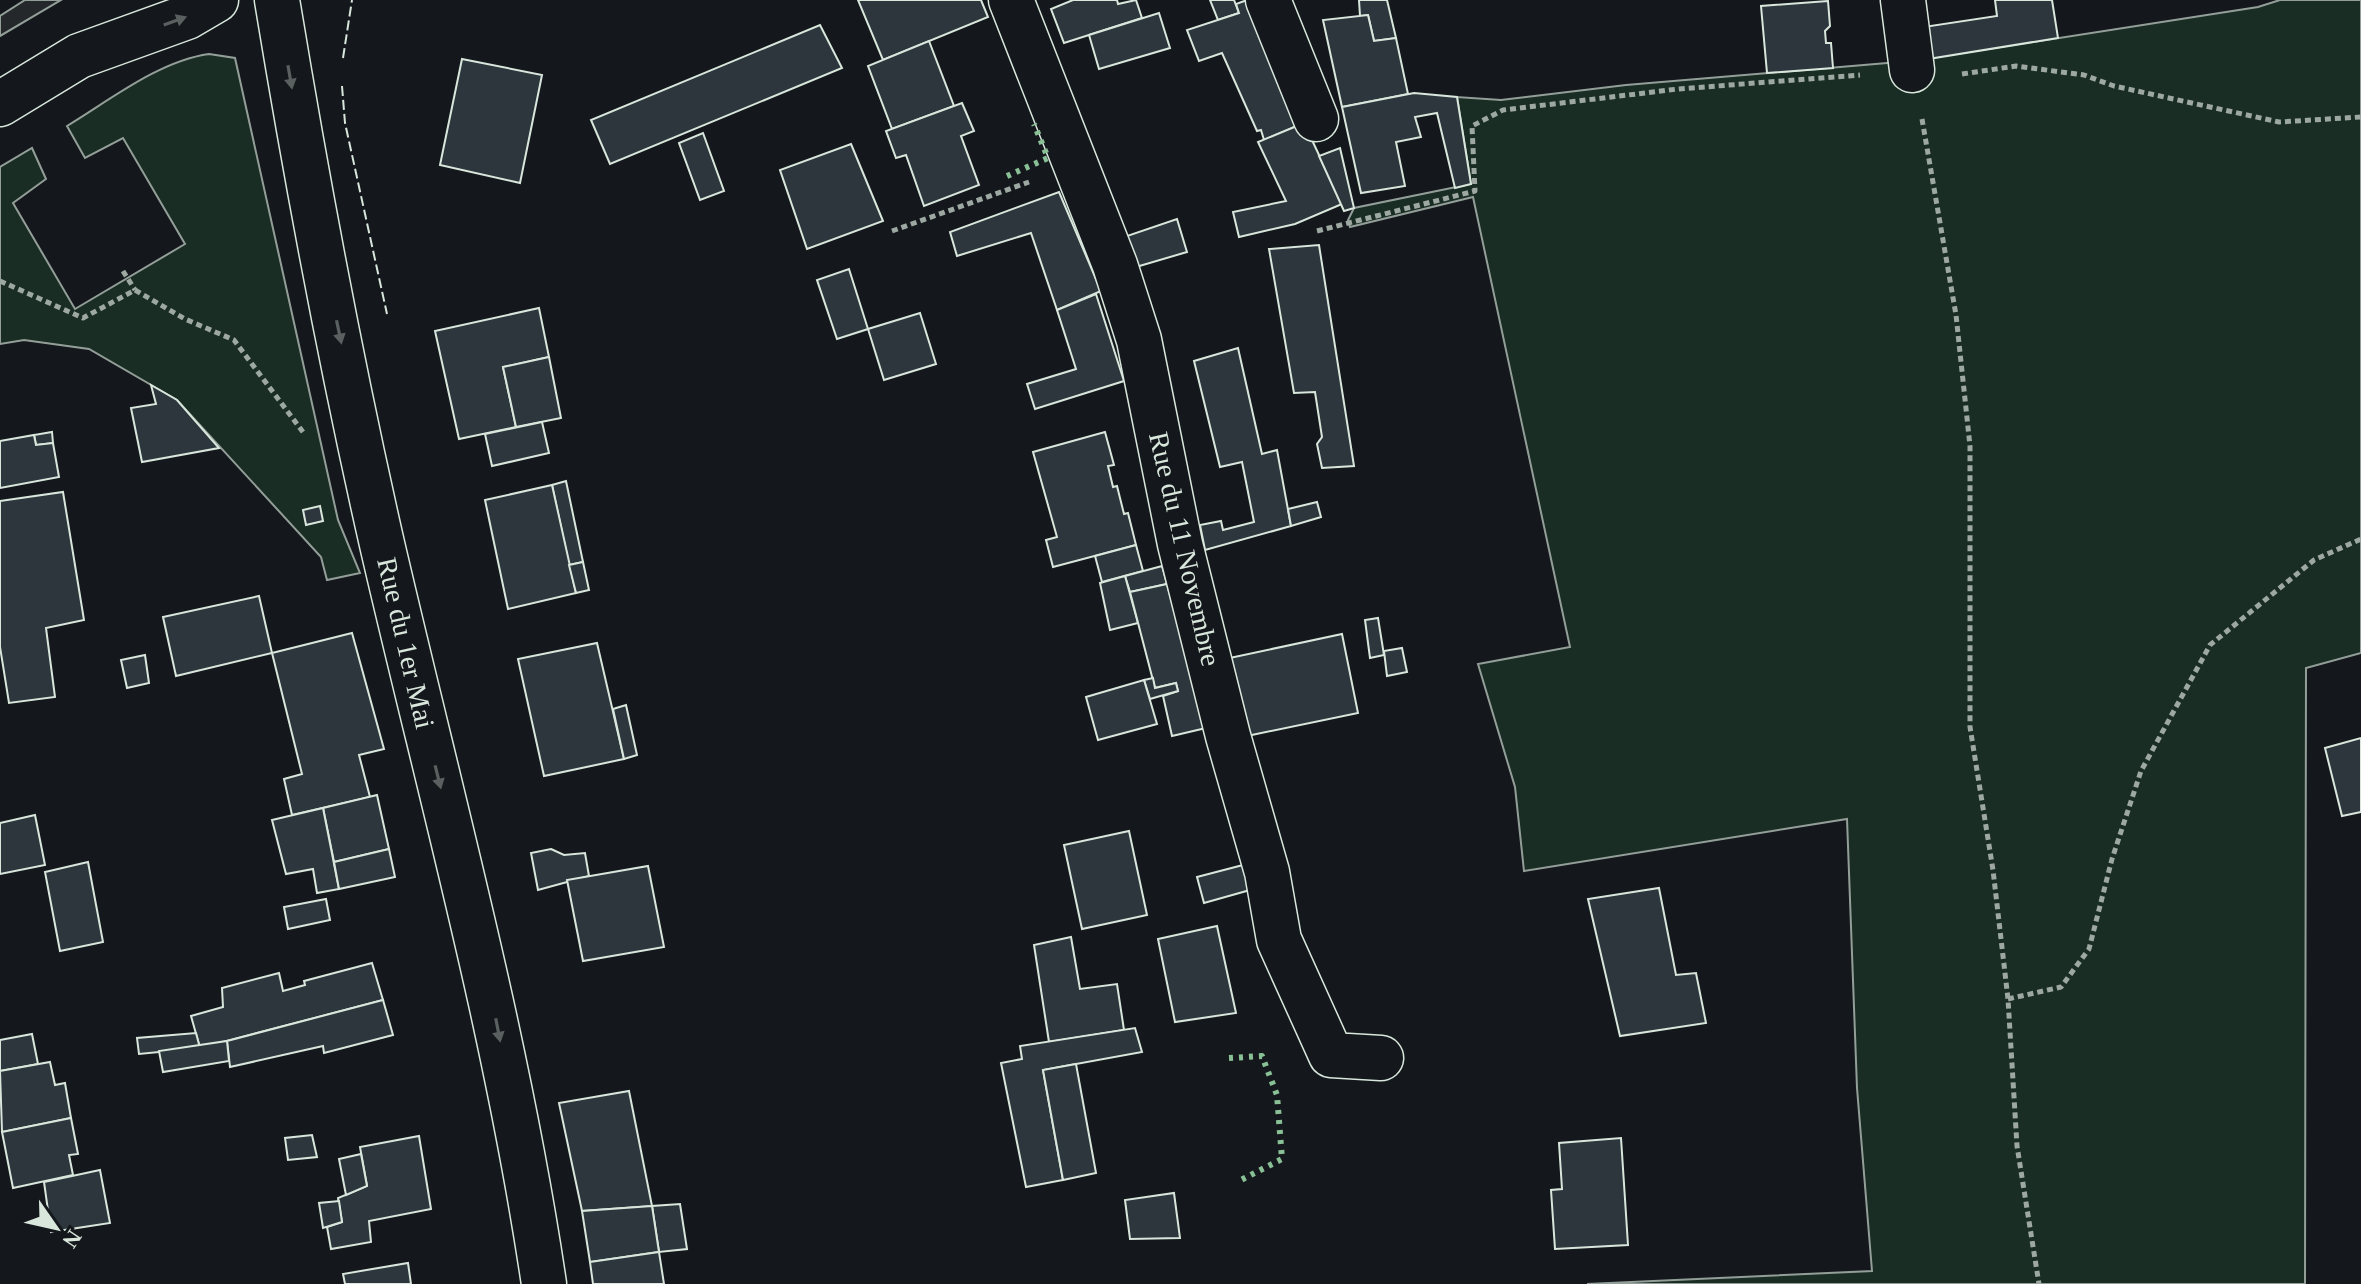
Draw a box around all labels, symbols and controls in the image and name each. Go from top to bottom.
one-way arrow [163,14,187,27]
one-way arrow [284,65,296,90]
one-way arrow [333,320,346,345]
street label: Rue du 11 Novembre [1143,429,1227,669]
street label: Rue du 1er Mai [371,554,441,732]
one-way arrow [433,765,445,790]
one-way arrow [492,1018,505,1043]
north arrow [16,1188,96,1268]
text: N [57,1225,87,1253]

